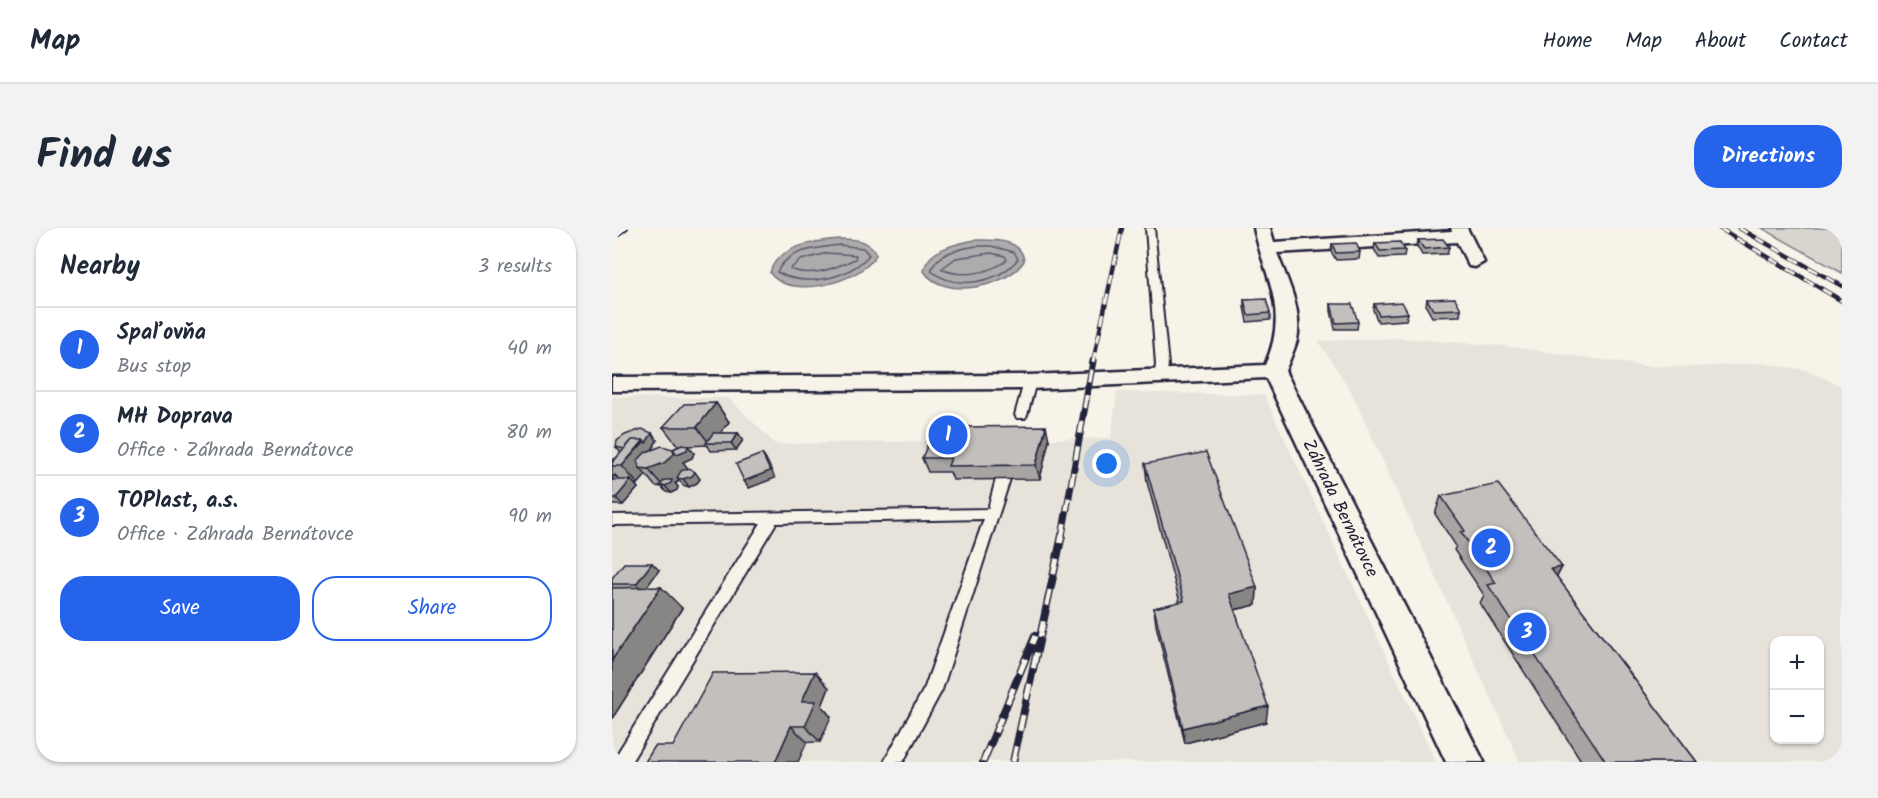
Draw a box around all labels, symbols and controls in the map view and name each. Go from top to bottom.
text: Map [30,19,81,64]
text: Home [1543,25,1592,58]
text: Map [1625,25,1662,58]
text: About [1695,25,1746,58]
text: Contact [1779,25,1848,58]
text: Find us [36,123,172,190]
button: Directions [1694,125,1842,188]
text: Nearby [60,246,140,288]
text: 3 results [478,251,552,283]
text: Spaľovňa [117,316,206,351]
text: 1 [76,333,83,365]
text: 40 m [507,333,552,365]
text: Bus stop [117,351,191,383]
text: MH Doprava [117,400,233,435]
pin: 1 [928,412,968,458]
text: 2 [74,417,85,449]
text: 80 m [506,417,552,449]
text: Office · Záhrada Bernátovce [117,435,354,467]
street label: Záhrada Bernátovce [1294,435,1386,583]
your location [1092,449,1121,478]
text: TOPlast, a.s. [117,484,238,519]
text: 3 [74,501,85,533]
text: 90 m [508,501,552,533]
text: Office · Záhrada Bernátovce [117,519,354,551]
pin: 2 [1472,526,1510,570]
button: Save [60,576,300,641]
button: Share [312,576,552,641]
pin: 3 [1508,610,1546,654]
map controls [1770,636,1824,744]
button: + [1770,636,1824,690]
button: − [1770,690,1824,744]

